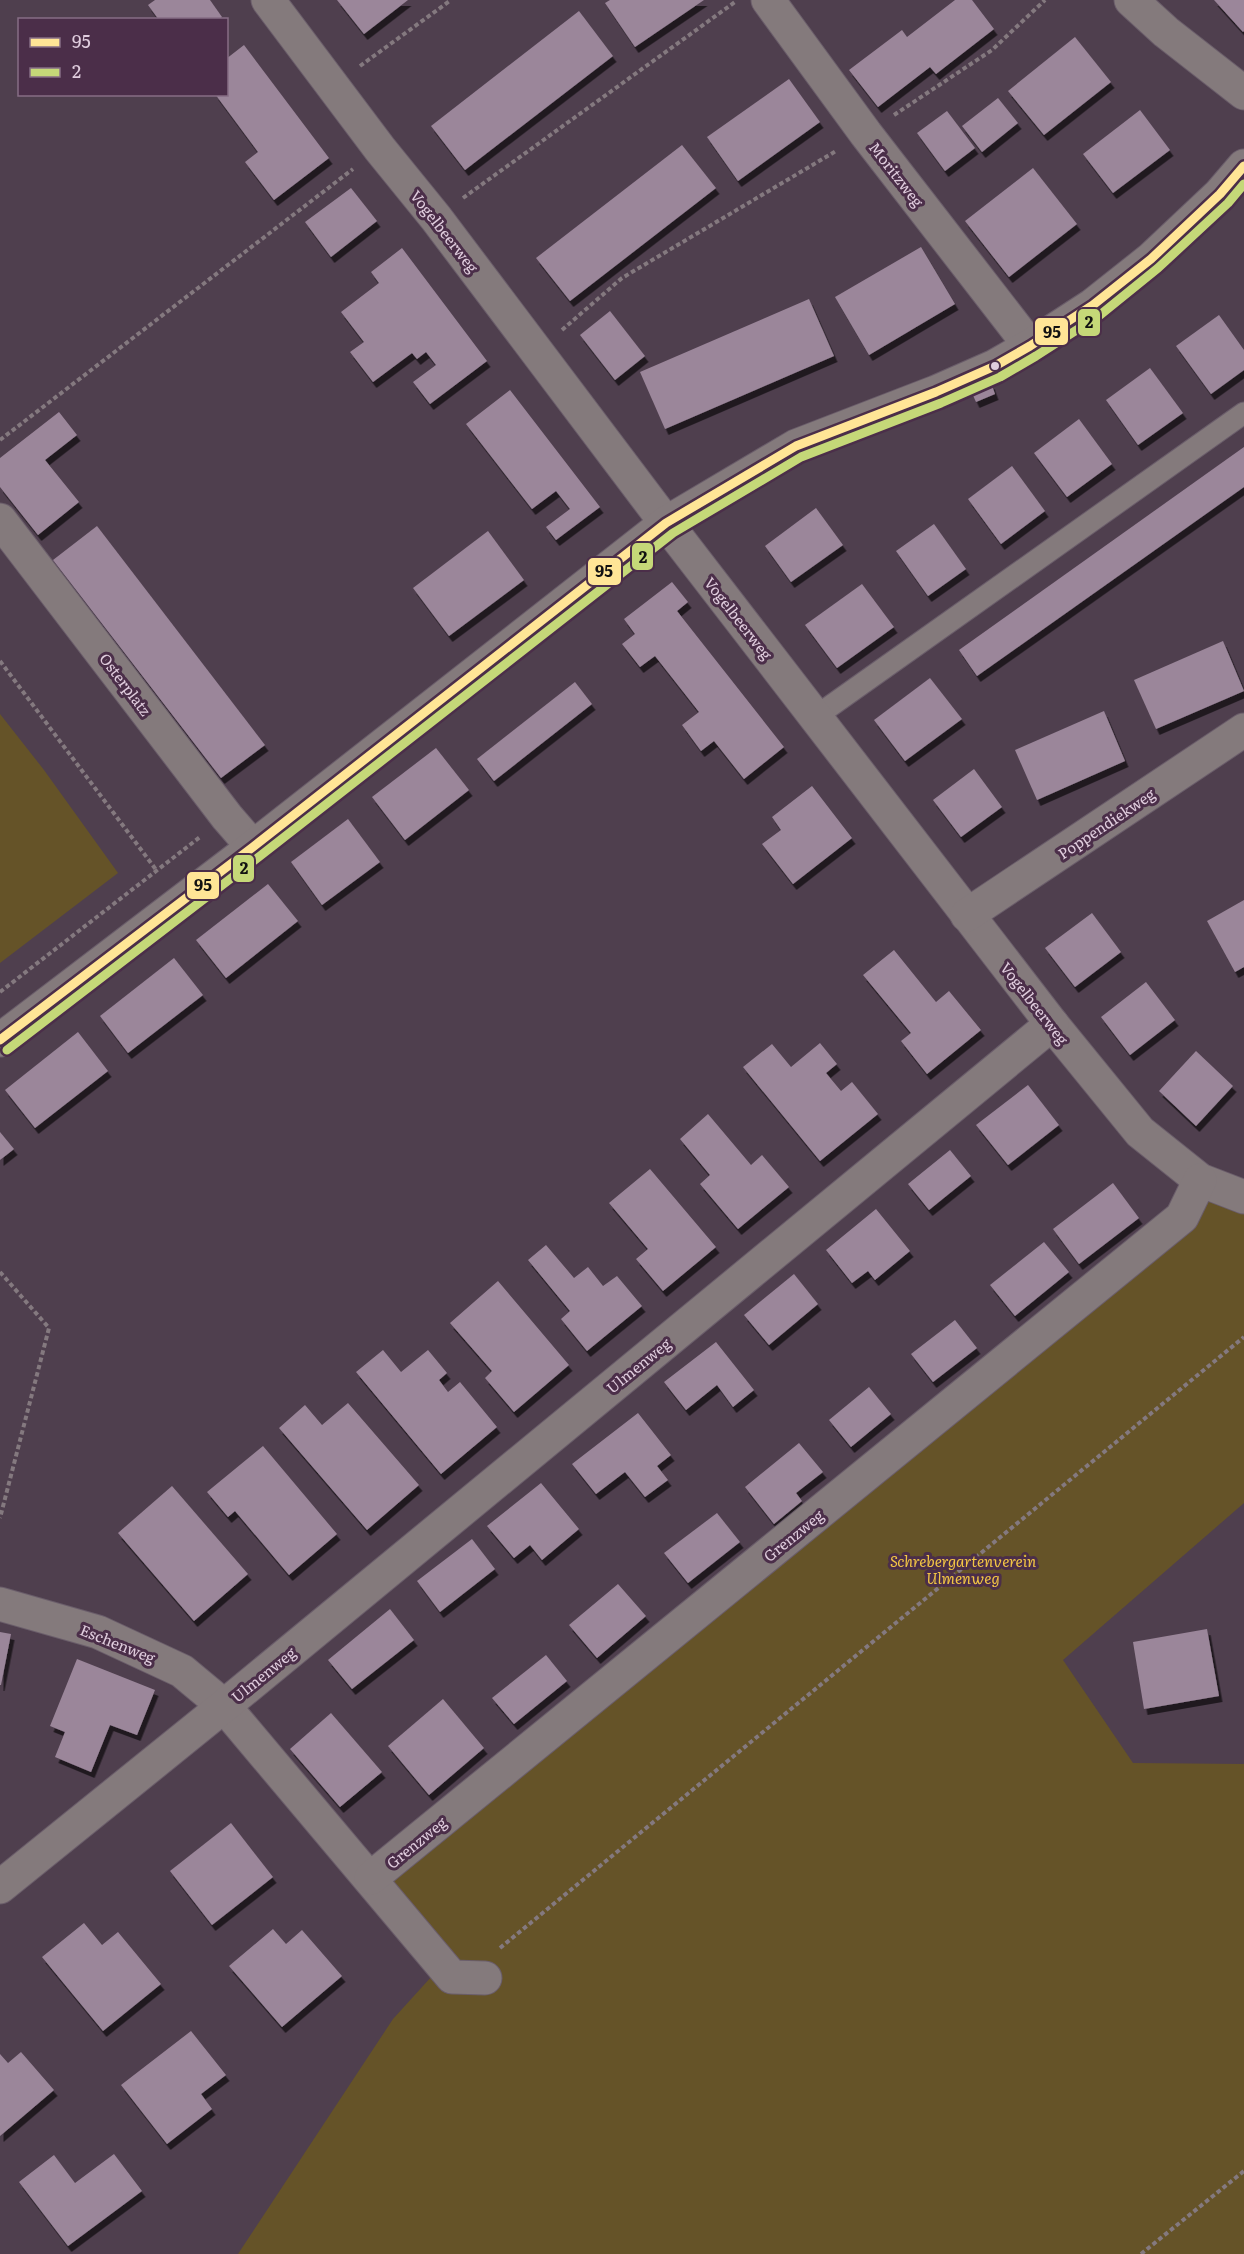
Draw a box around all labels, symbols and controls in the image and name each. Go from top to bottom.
legend [18,18,228,96]
text: 95 [72,27,91,54]
text: 2 [72,57,81,84]
street label: Moritzweg [864,136,930,212]
street label: Vogelbeerweg [405,185,485,278]
line badge: 2 [1077,308,1101,337]
text: 2 [1085,309,1094,333]
line badge: 95 [1034,317,1069,346]
text: 95 [1043,319,1061,343]
unlabelled marker [989,360,1001,372]
line badge: 2 [631,542,654,571]
text: 2 [639,544,648,568]
line badge: 95 [587,557,622,586]
text: 95 [595,558,613,582]
street label: Vogelbeerweg [699,572,779,665]
street label: Osterplatz [95,648,157,720]
street label: Poppendiekweg [1053,782,1160,864]
line badge: 2 [232,854,255,883]
text: 2 [240,855,249,879]
line badge: 95 [186,871,220,900]
text: 95 [194,872,212,896]
street label: Vogelbeerweg [995,957,1075,1050]
street label: Ulmenweg [601,1331,676,1398]
street label: Grenzweg [758,1503,829,1567]
park label: Schrebergartenverein Ulmenweg [890,1549,1036,1589]
street label: Eschenweg [77,1617,160,1669]
street label: Ulmenweg [226,1640,301,1707]
street label: Grenzweg [381,1810,452,1874]

